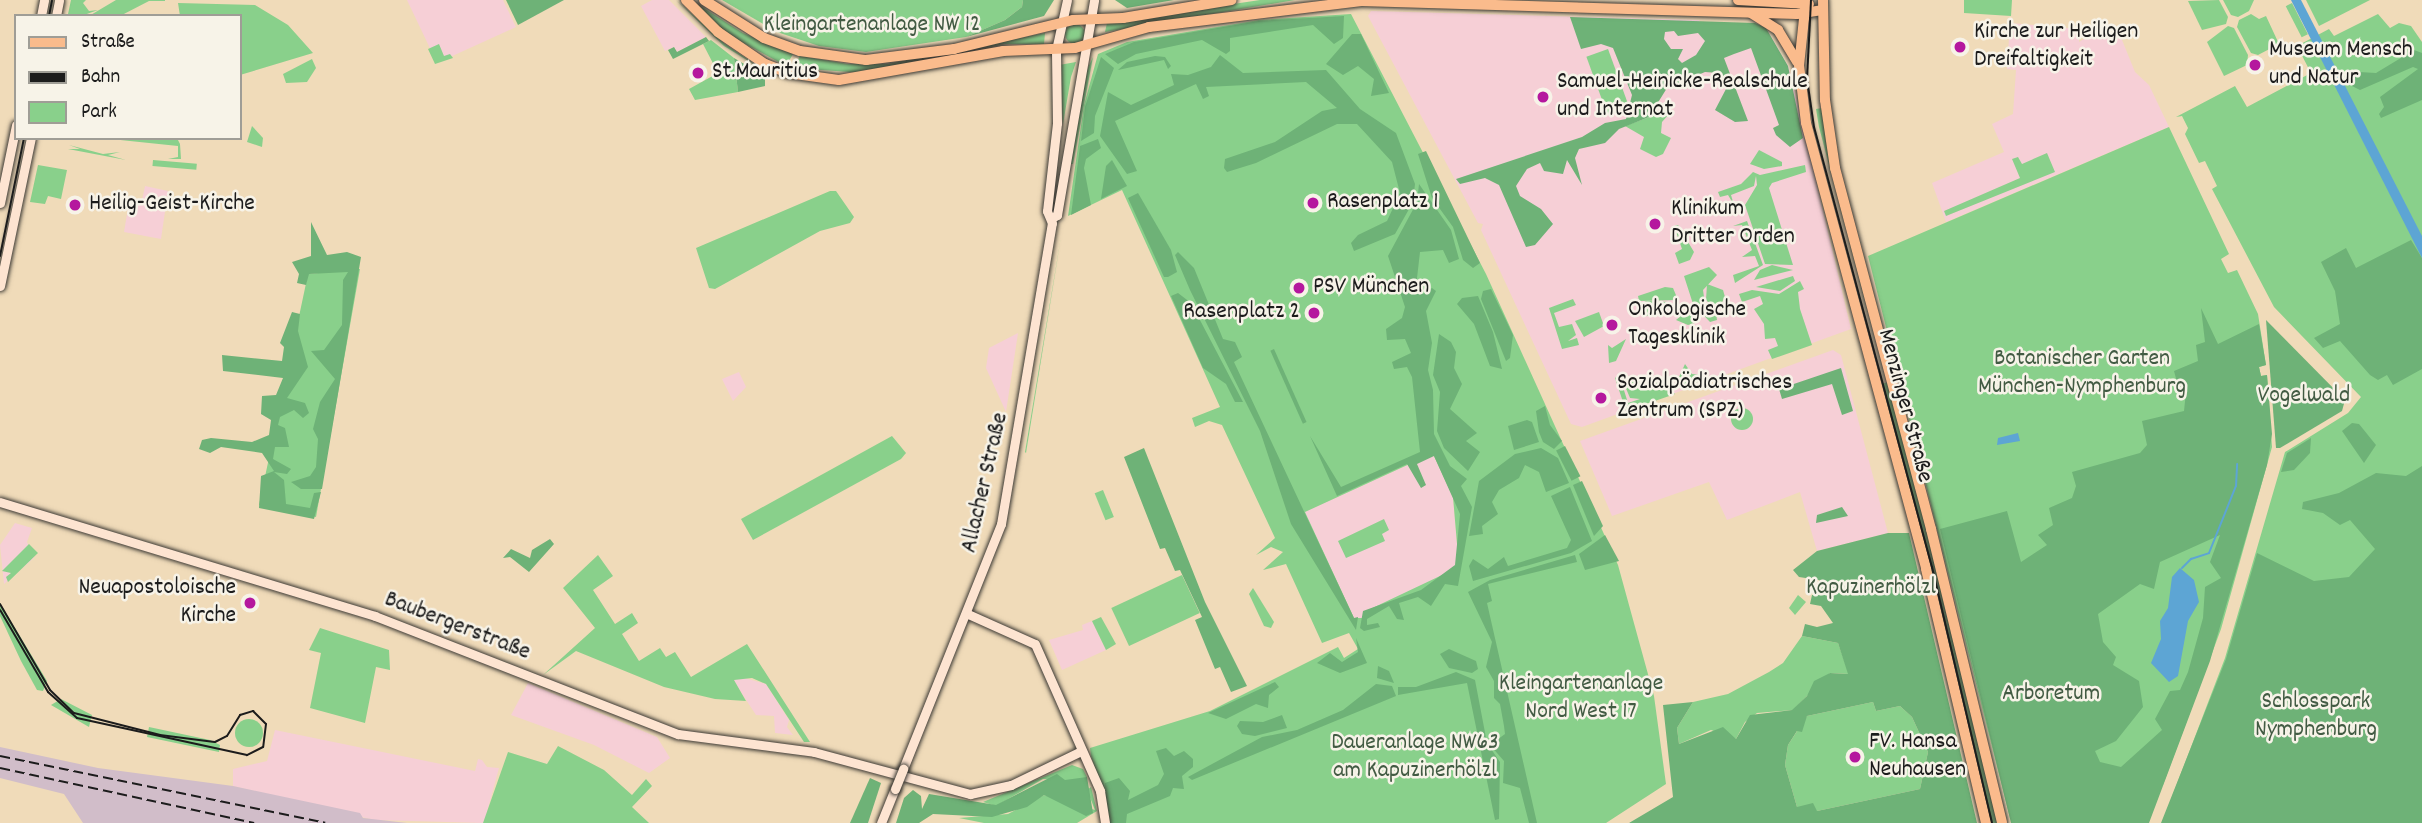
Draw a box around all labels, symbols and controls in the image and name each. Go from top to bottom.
park label: Kleingartenanlage NW 12 [764,12,980,40]
legend [14,14,242,140]
place label: Kirche zur Heiligen Dreifaltigkeit [1974,19,2138,75]
text: Straße [81,28,135,58]
place label: Museum Mensch und Natur [2269,37,2413,93]
marker: Kirche zur Heiligen Dreifaltigkeit [1952,39,1968,55]
marker: Museum Mensch und Natur [2247,57,2263,73]
place label: St.Mauritius [712,59,818,87]
text: Bahn [81,63,120,93]
marker: St.Mauritius [690,65,706,81]
place label: Samuel-Heinicke-Realschule und Internat [1557,69,1808,125]
marker: Samuel-Heinicke-Realschule und Internat [1535,89,1551,105]
text: Park [81,98,117,128]
place label: Rasenplatz 1 [1327,189,1438,217]
place label: Heilig-Geist-Kirche [89,191,255,219]
marker: Rasenplatz 1 [1305,195,1321,211]
place label: Klinikum Dritter Orden [1671,196,1795,252]
marker: Heilig-Geist-Kirche [67,197,83,213]
marker: Klinikum Dritter Orden [1645,214,1665,234]
place label: PSV München [1313,274,1429,302]
marker: PSV München [1291,280,1307,296]
place label: Onkologische Tagesklinik [1628,297,1746,353]
place label: Rasenplatz 2 [1183,299,1300,327]
marker: Rasenplatz 2 [1306,305,1322,321]
marker: Onkologische Tagesklinik [1602,315,1622,335]
street label: Menzinger Straße [1870,326,1938,486]
park label: Botanischer Garten München-Nymphenburg [1978,346,2186,402]
place label: Sozialpädiatrisches Zentrum (SPZ) [1617,370,1792,426]
park label: Vogelwald [2258,383,2350,411]
marker: Sozialpädiatrisches Zentrum (SPZ) [1591,388,1611,408]
street label: Allacher Straße [956,410,1016,556]
place label: Neuapostoloische Kirche [79,575,236,631]
park label: Kapuzinerhölzl [1806,575,1936,603]
street label: Baubergerstraße [380,586,534,668]
marker: Neuapostoloische Kirche [242,595,258,611]
park label: Kleingartenanlage Nord West 17 [1499,671,1663,727]
park label: Arboretum [2002,681,2100,709]
park label: Schlosspark Nymphenburg [2255,689,2377,745]
place label: FV. Hansa Neuhausen [1869,729,1966,785]
park label: Daueranlage NW63 am Kapuzinerhölzl [1331,730,1499,786]
marker: FV. Hansa Neuhausen [1847,749,1863,765]

